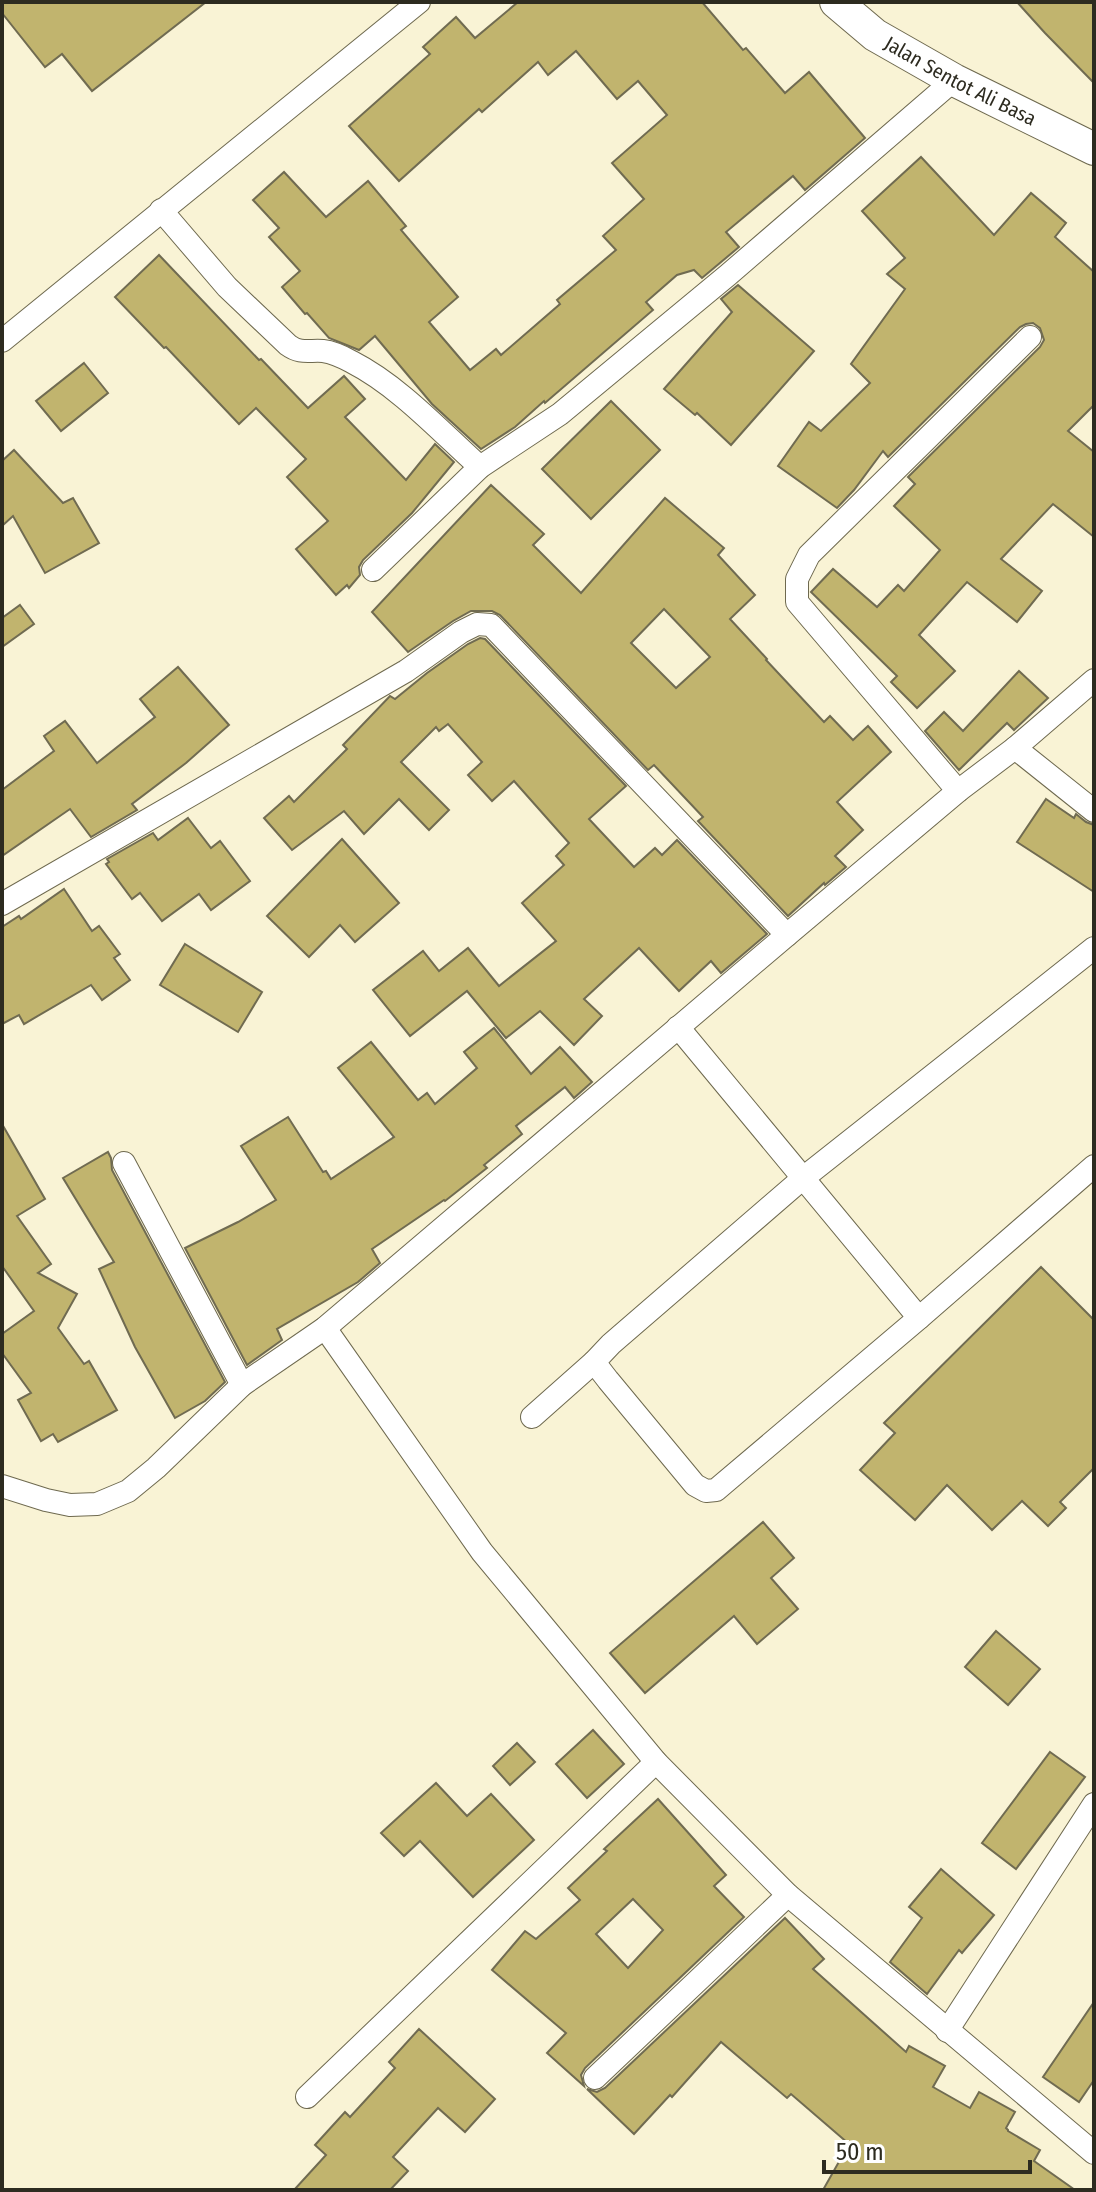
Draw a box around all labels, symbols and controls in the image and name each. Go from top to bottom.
street label: Jalan Sentot Ali Basa [880,31,1040,131]
scale bar [824,2124,1030,2174]
text: 50 m [836,2138,884,2166]

